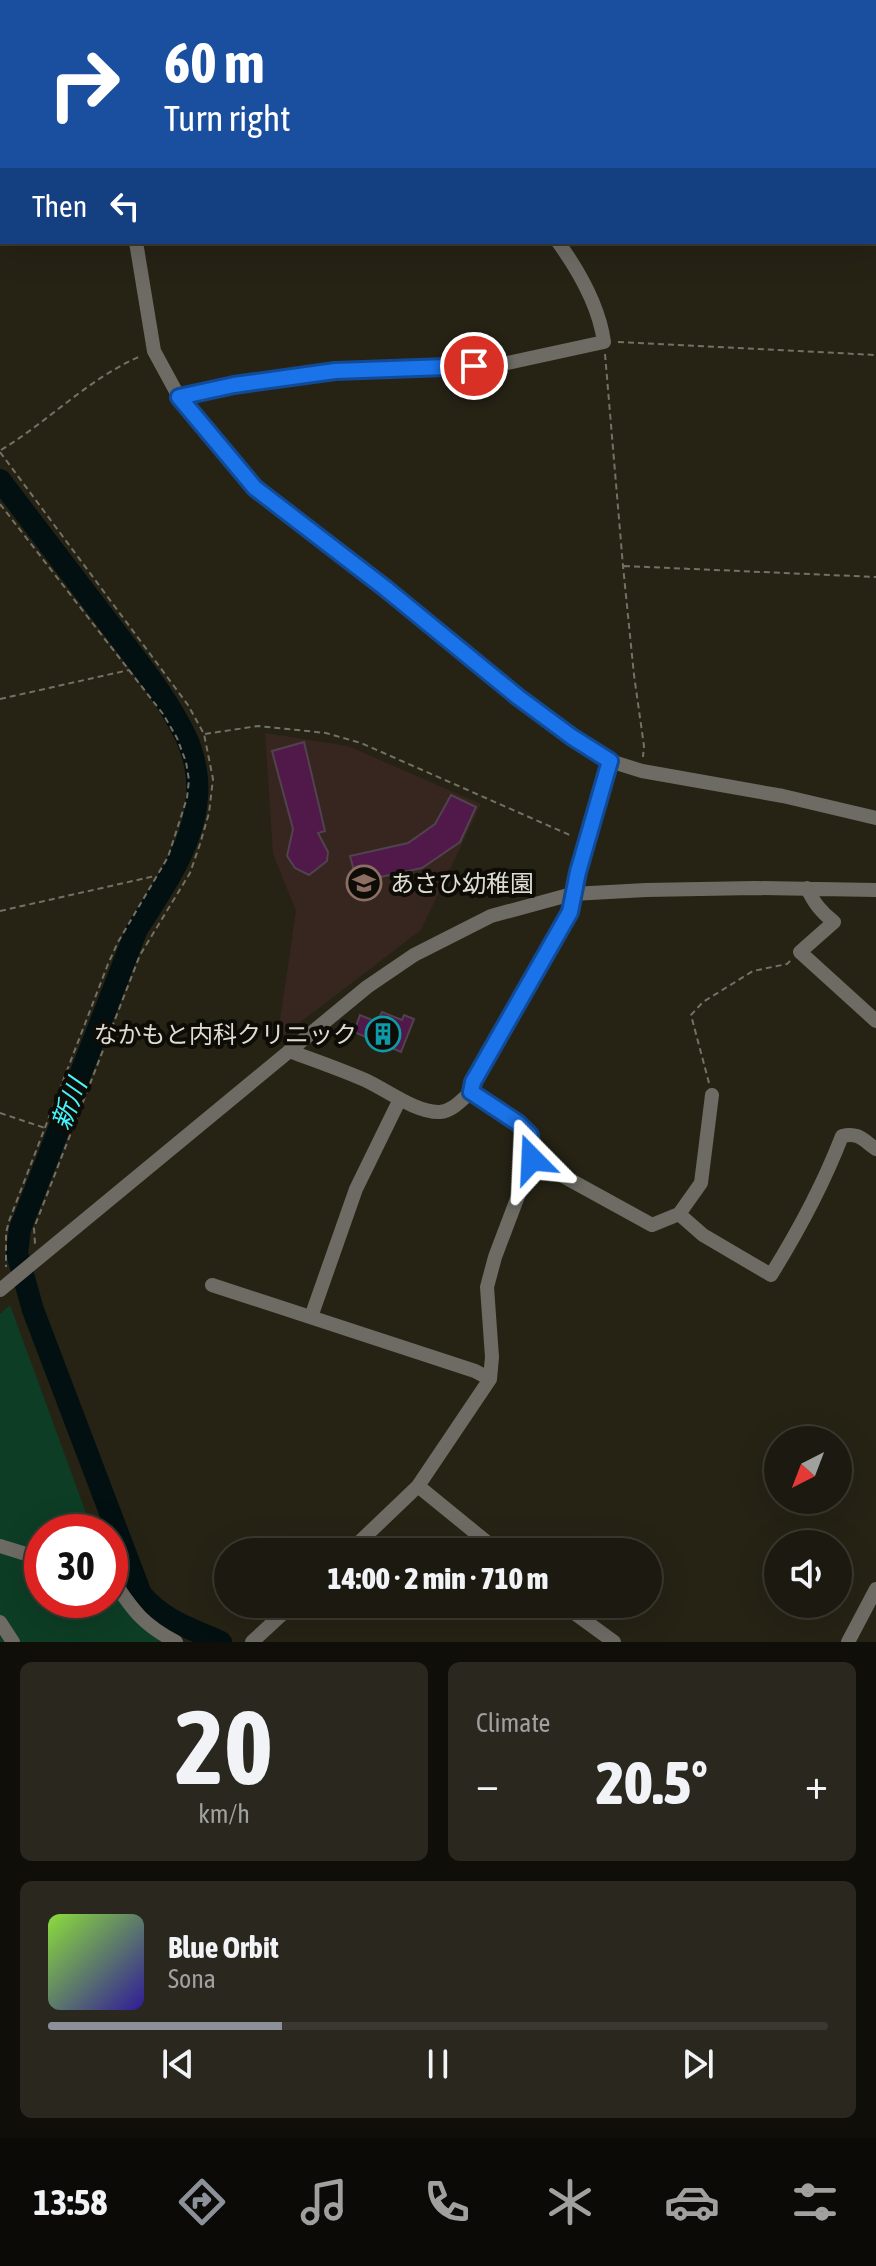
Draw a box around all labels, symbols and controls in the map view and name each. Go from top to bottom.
text: 60 m [164,31,265,95]
icon: right [32,32,136,136]
text: Turn right [164,97,291,139]
icon: left [103,184,147,228]
text: Then [32,189,87,223]
pin [440,332,508,400]
icon: arrive [452,344,496,388]
school or university icon: あさひ幼稚園 [345,864,383,902]
place label: あさひ幼稚園 [390,870,534,897]
building icon: なかもと内科クリニック [364,1015,402,1053]
place label: なかもと内科クリニック [93,1021,357,1048]
water label: 新川 [46,1072,93,1134]
position arrow [490,1117,574,1201]
north arrow [764,1426,852,1514]
map controls [764,1426,852,1618]
speed limit sign: 30 [24,1514,128,1618]
button: sound [764,1530,852,1618]
text: 14:00 · 2 min · 710 m [328,1561,548,1595]
text: 20 [175,1687,273,1806]
text: Climate [476,1708,550,1738]
text: 20.5° [596,1748,708,1817]
text: − [476,1758,499,1808]
text: + [805,1758,828,1808]
text: km/h [198,1799,250,1829]
text: Blue Orbit [168,1930,279,1964]
text: Sona [168,1964,216,1994]
icon: previous [156,2042,200,2086]
icon: pause [416,2042,460,2086]
icon: next [676,2042,720,2086]
icon: directions [174,2174,230,2230]
icon: music [296,2174,352,2230]
icon: phone [419,2174,475,2230]
icon: climate [542,2174,598,2230]
icon: car [664,2174,720,2230]
icon: filters [787,2174,843,2230]
text: 13:58 [33,2181,107,2223]

